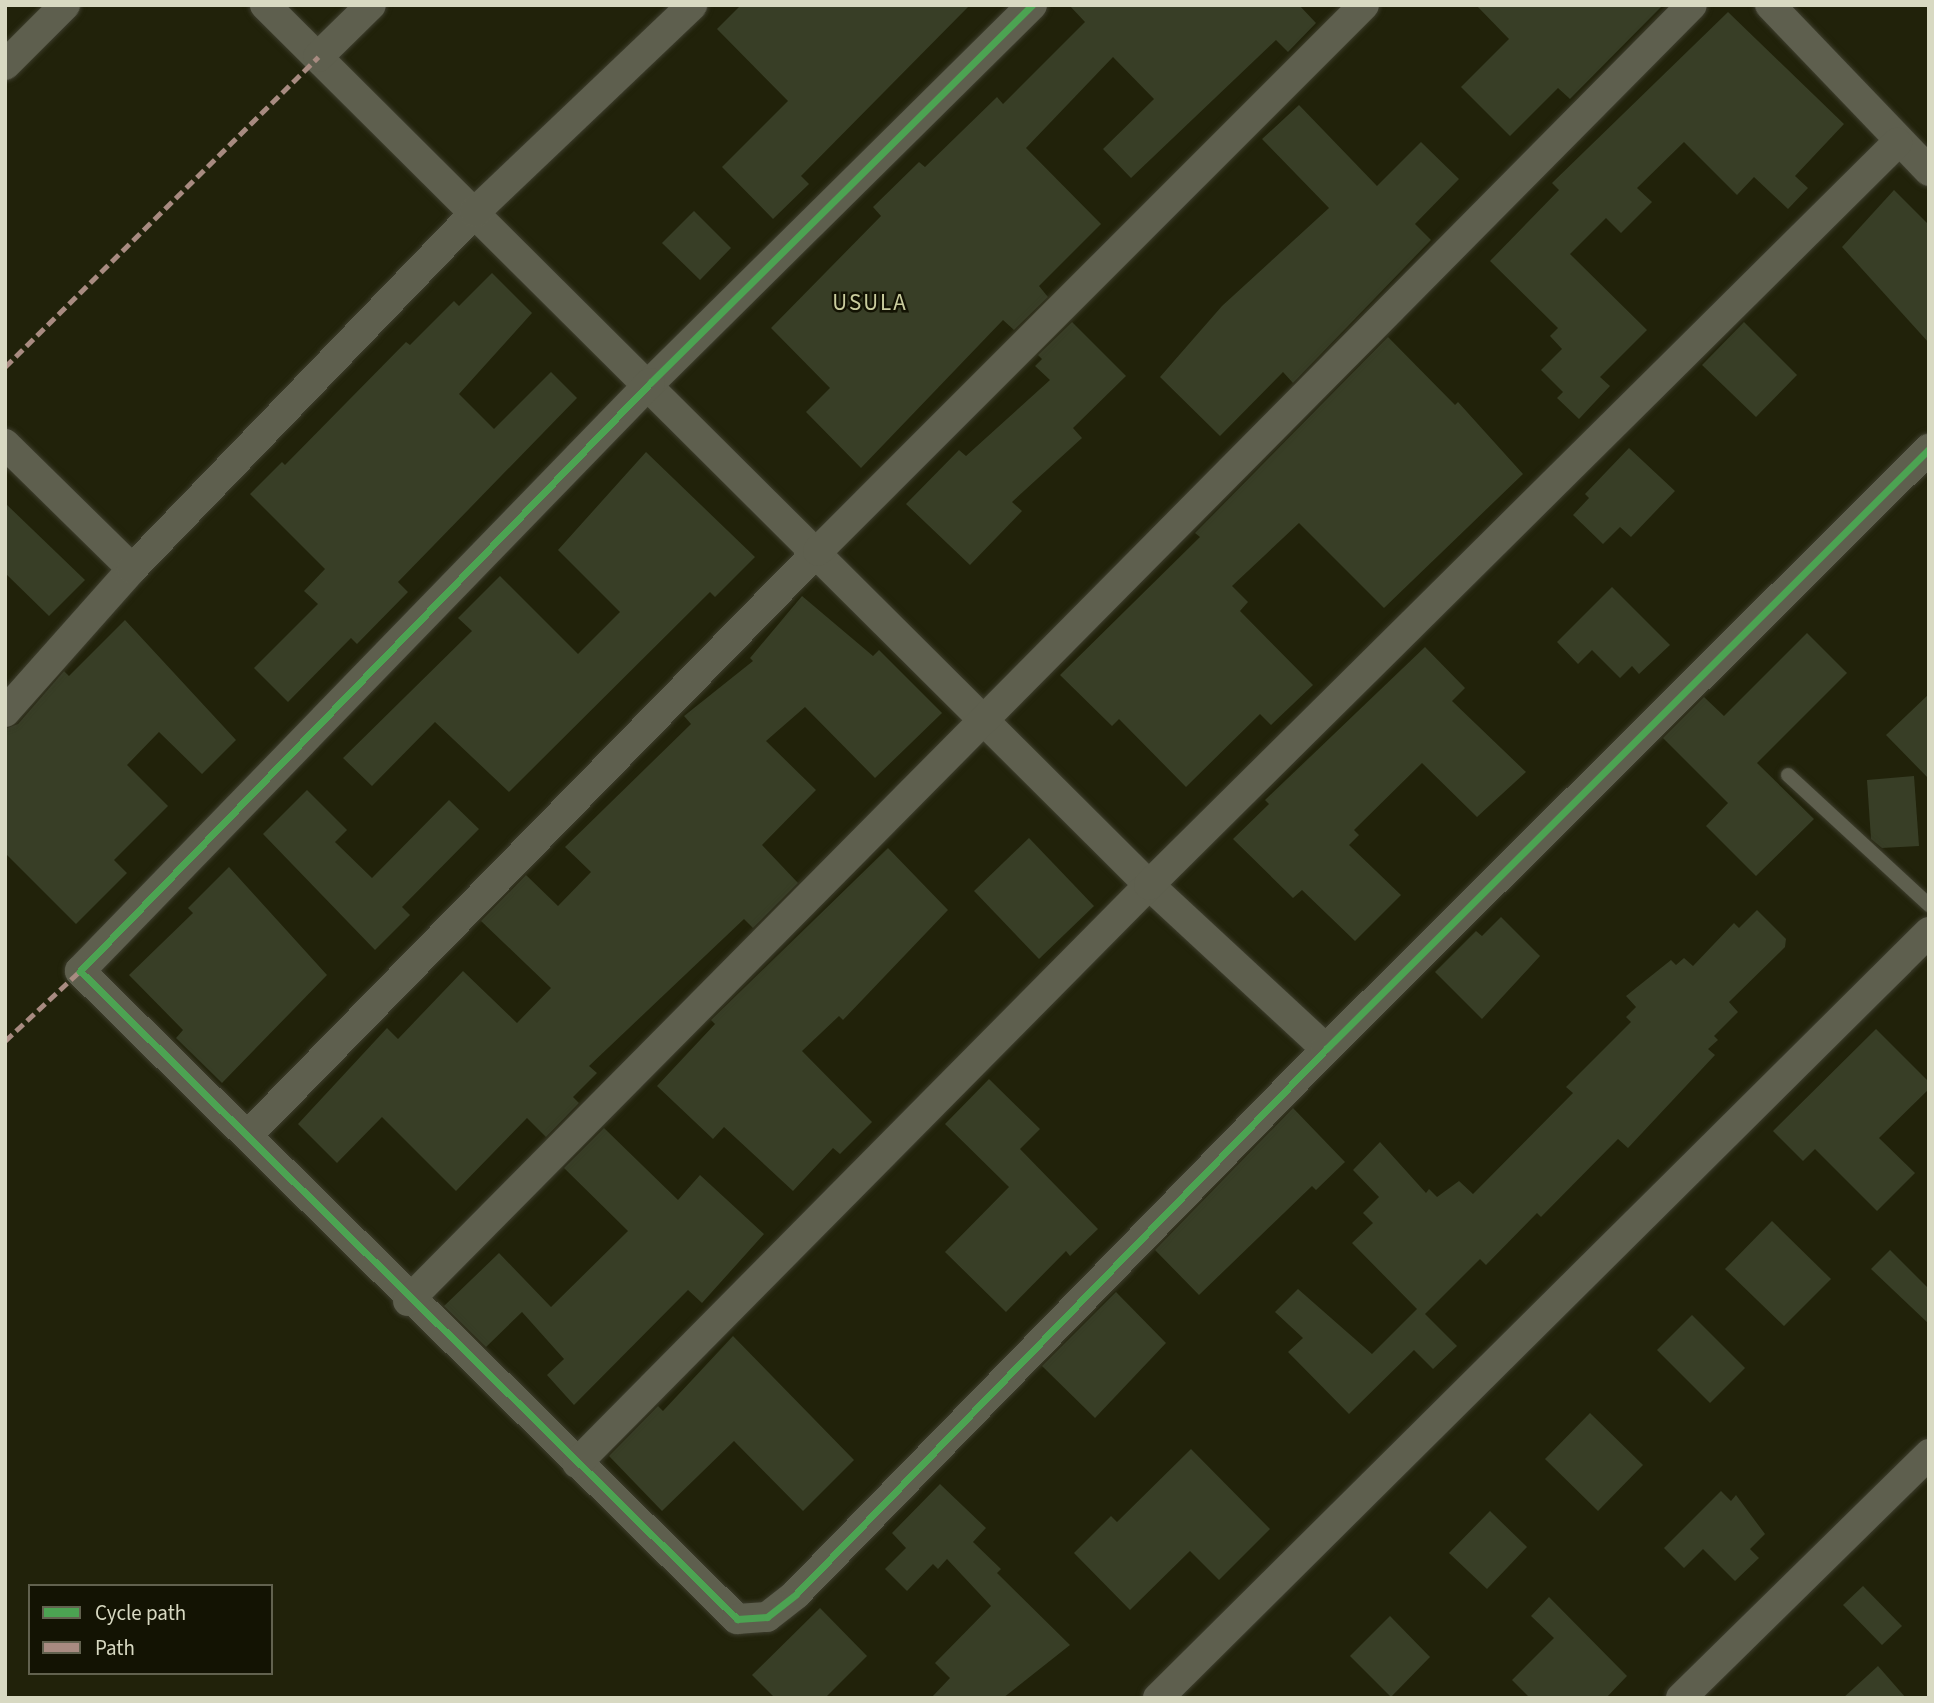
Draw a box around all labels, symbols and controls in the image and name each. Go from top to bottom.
district label: USULA [833,289,907,317]
legend [28,1584,273,1675]
text: Cycle path [95,1598,186,1628]
text: Path [95,1633,135,1663]

